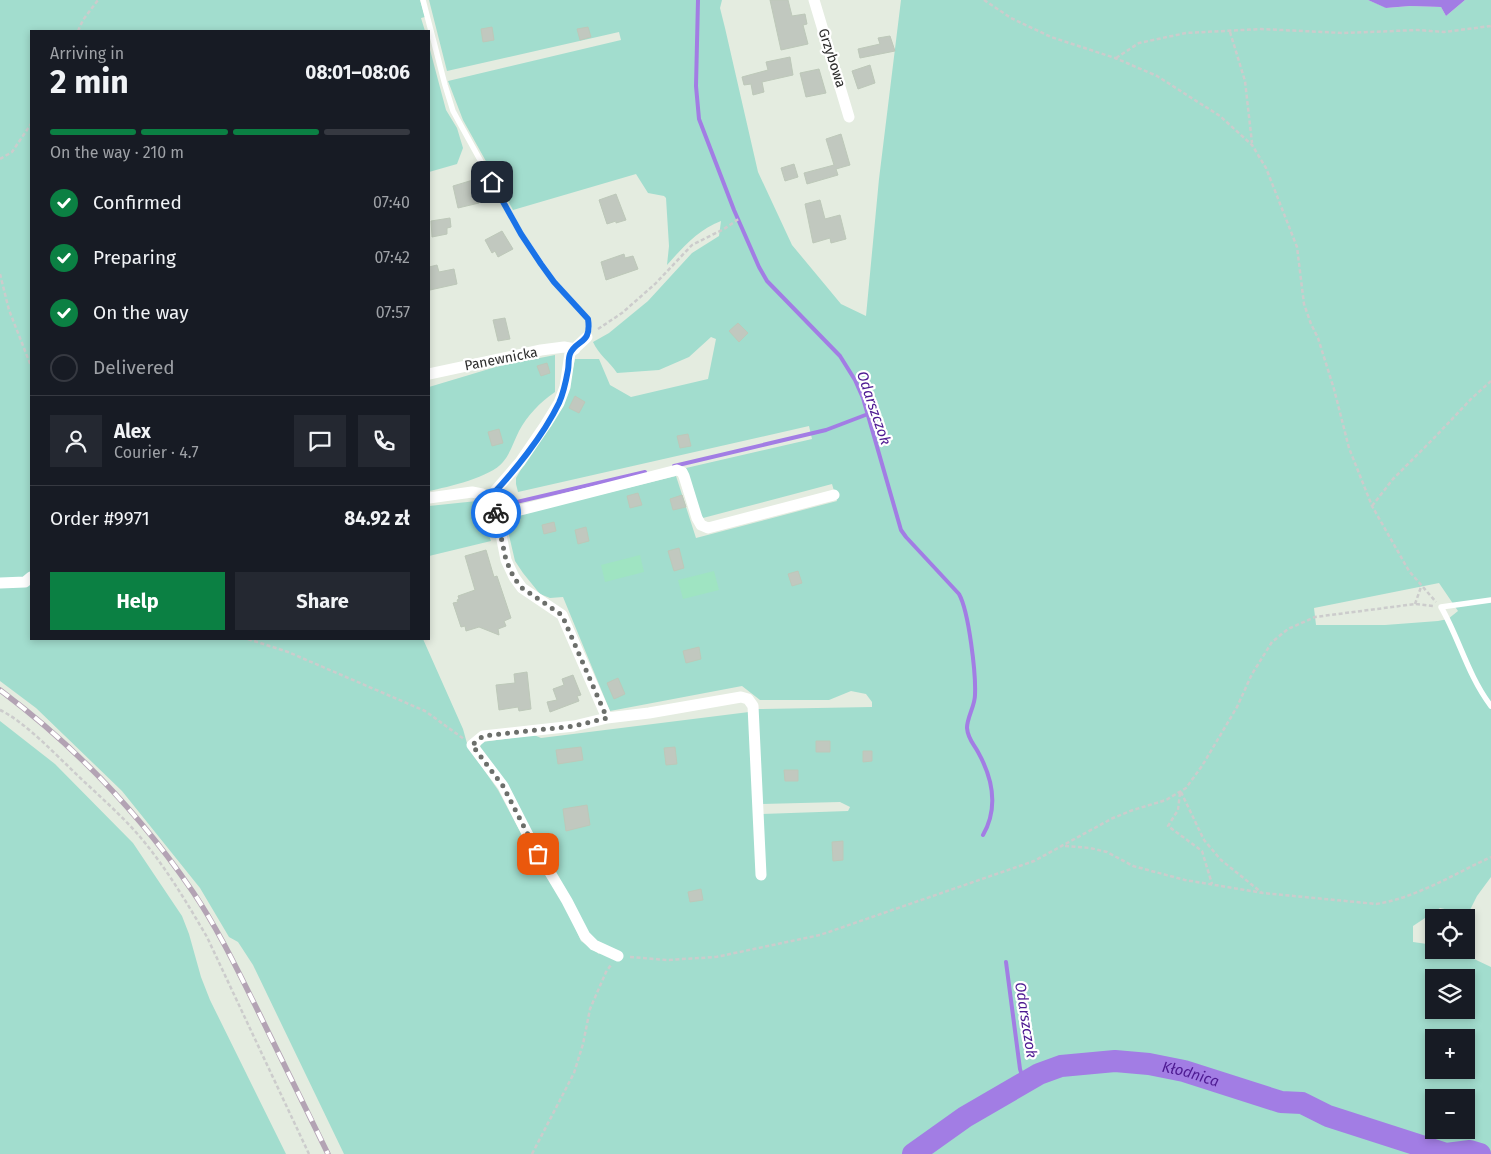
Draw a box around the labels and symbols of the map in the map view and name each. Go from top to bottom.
street label: Grzybowa [814,26,850,90]
pin [471,161,513,203]
street label: Panewnicka [463,344,539,374]
water label: Odarszczok [853,369,895,447]
courier [471,488,521,538]
pin [517,833,559,875]
water label: Odarszczok [1011,981,1041,1059]
water label: Kłodnica [1161,1058,1221,1091]

